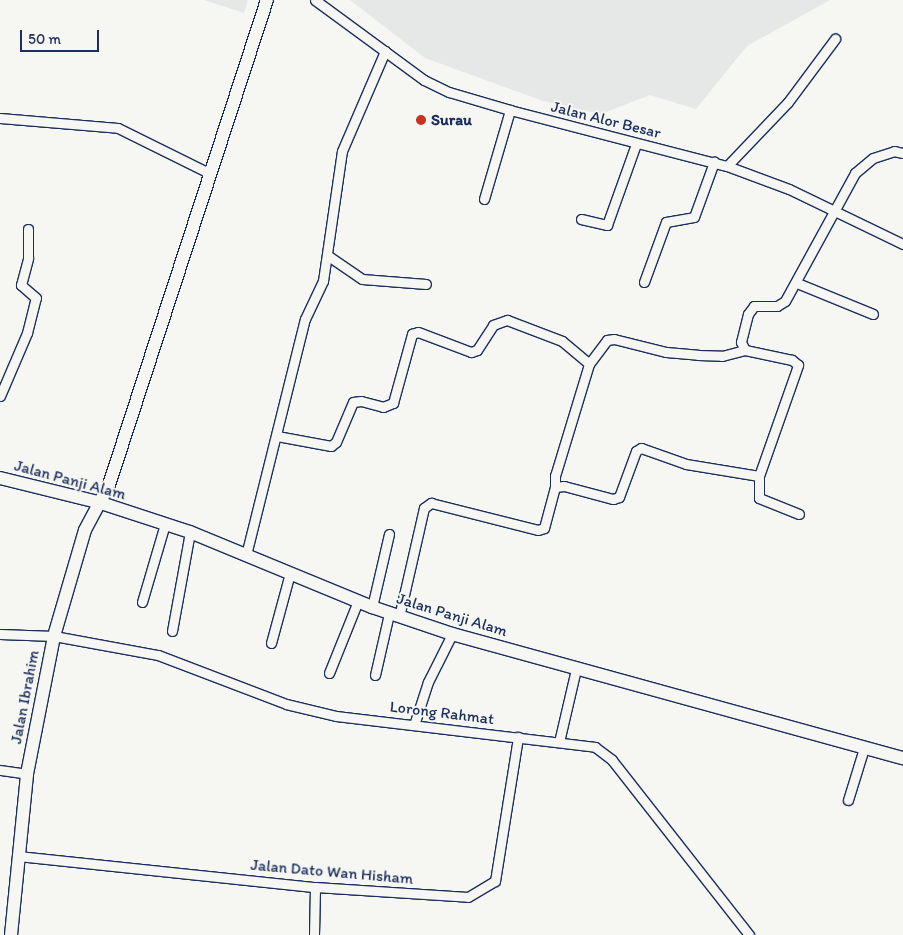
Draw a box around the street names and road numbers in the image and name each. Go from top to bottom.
street label: Jalan Alor Besar [549,97,663,143]
street label: Jalan Panji Alam [12,456,128,504]
street label: Jalan Panji Alam [395,589,509,641]
street label: Jalan Ibrahim [7,649,43,745]
street label: Lorong Rahmat [389,697,495,729]
street label: Jalan Dato Wan Hisham [250,855,414,889]

